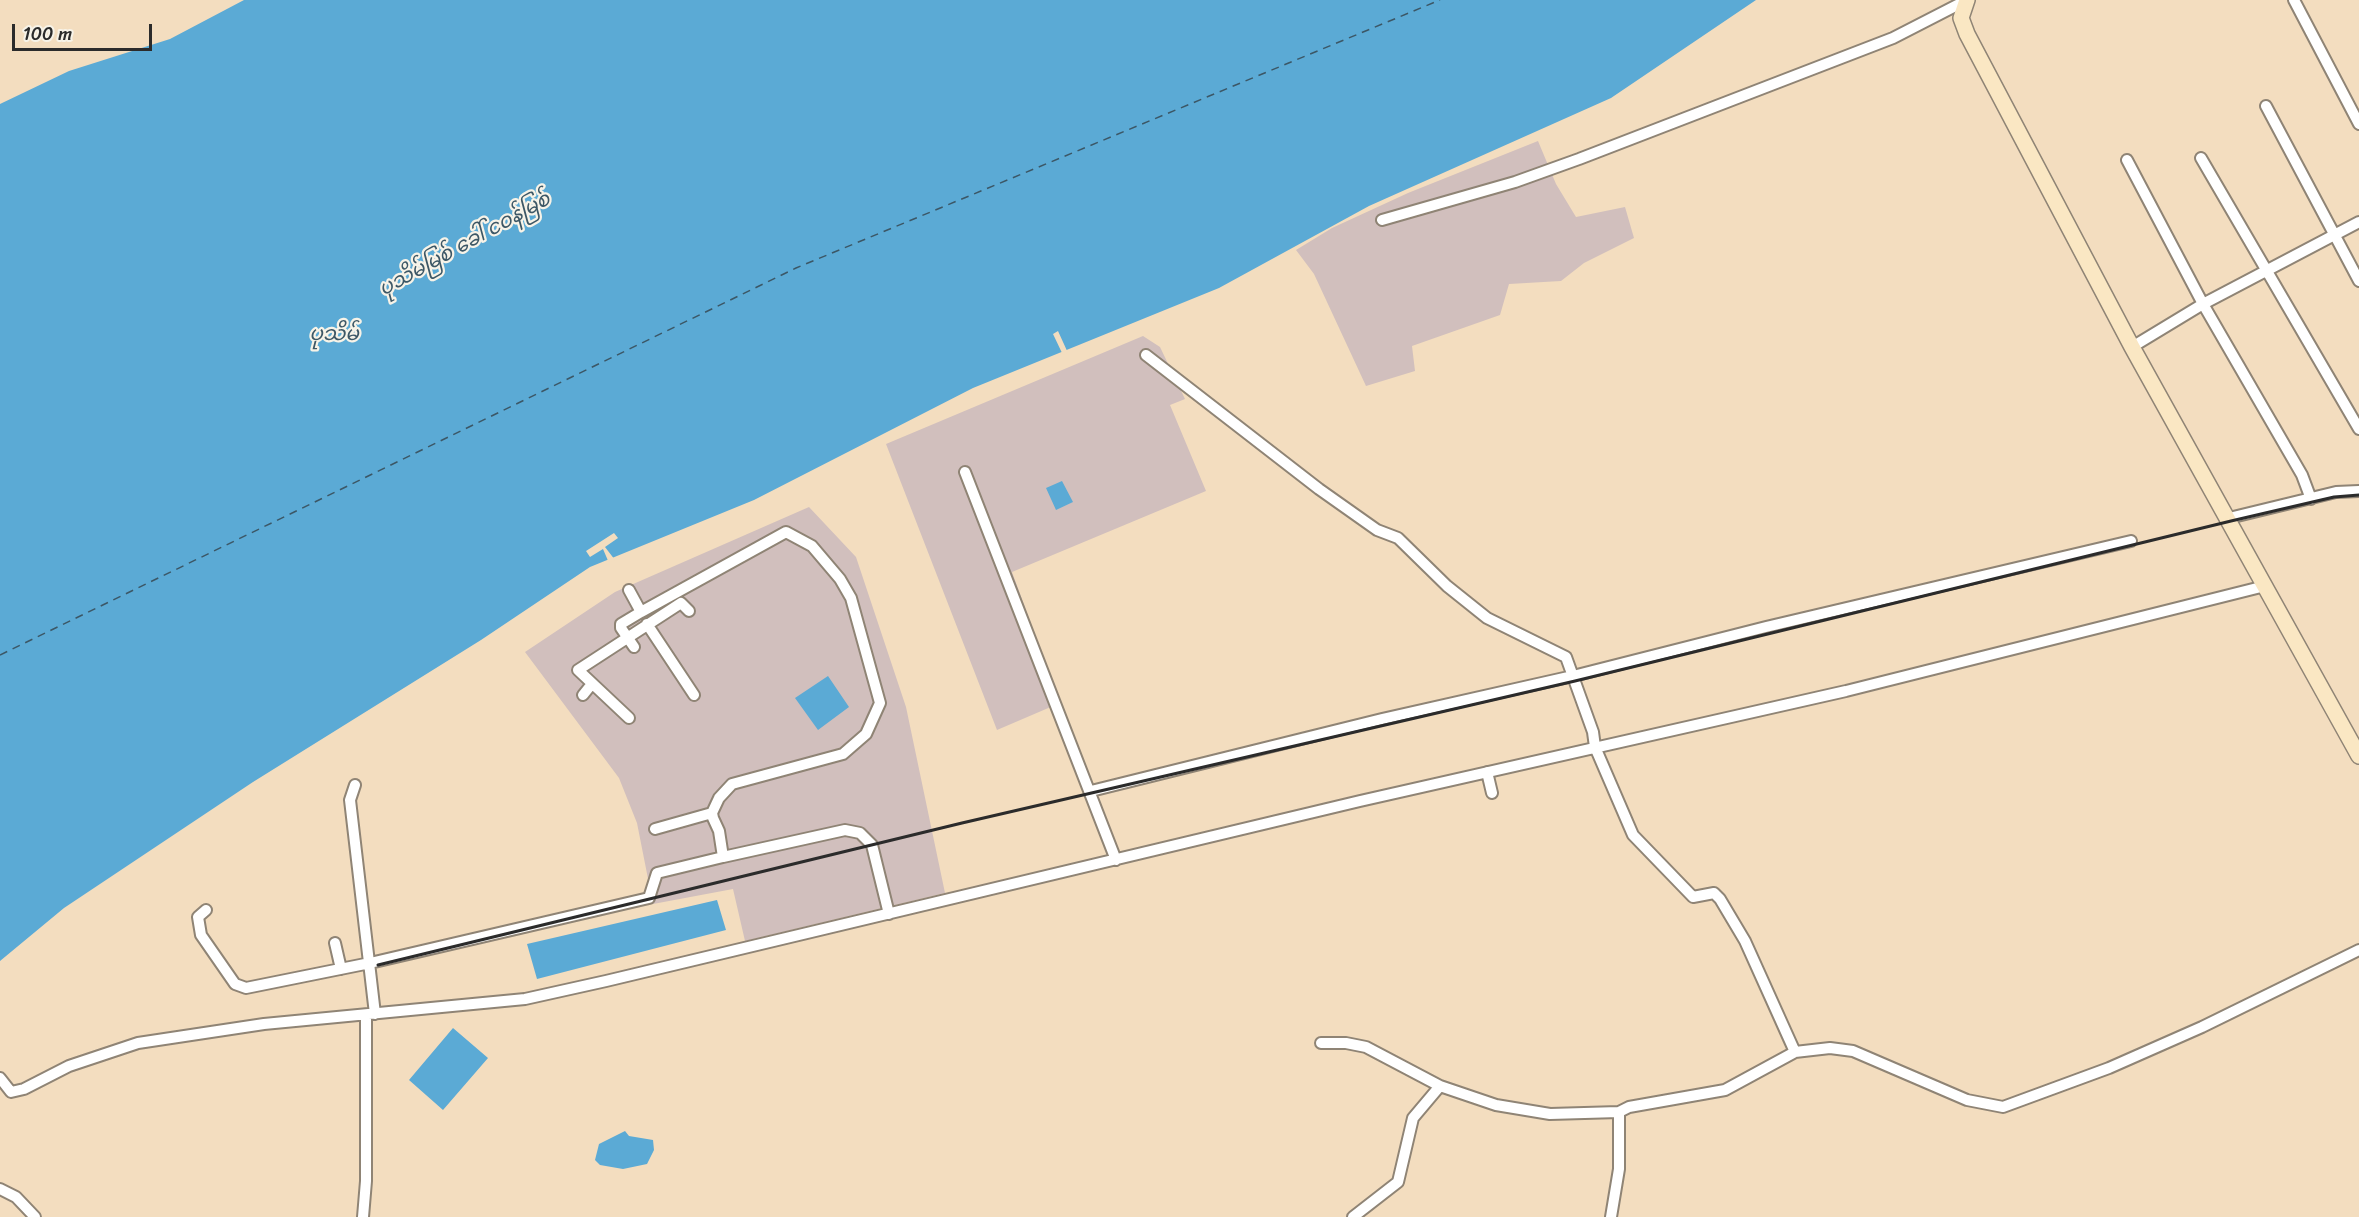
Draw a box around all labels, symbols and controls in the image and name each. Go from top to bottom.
scale bar [15,12,154,50]
text: 100 m [23,18,72,50]
water label: ပုသိမ်မြစ် ခေါ် ငဝန်မြစ် [375,188,555,302]
water label: ပုသိမ် [309,323,359,347]

